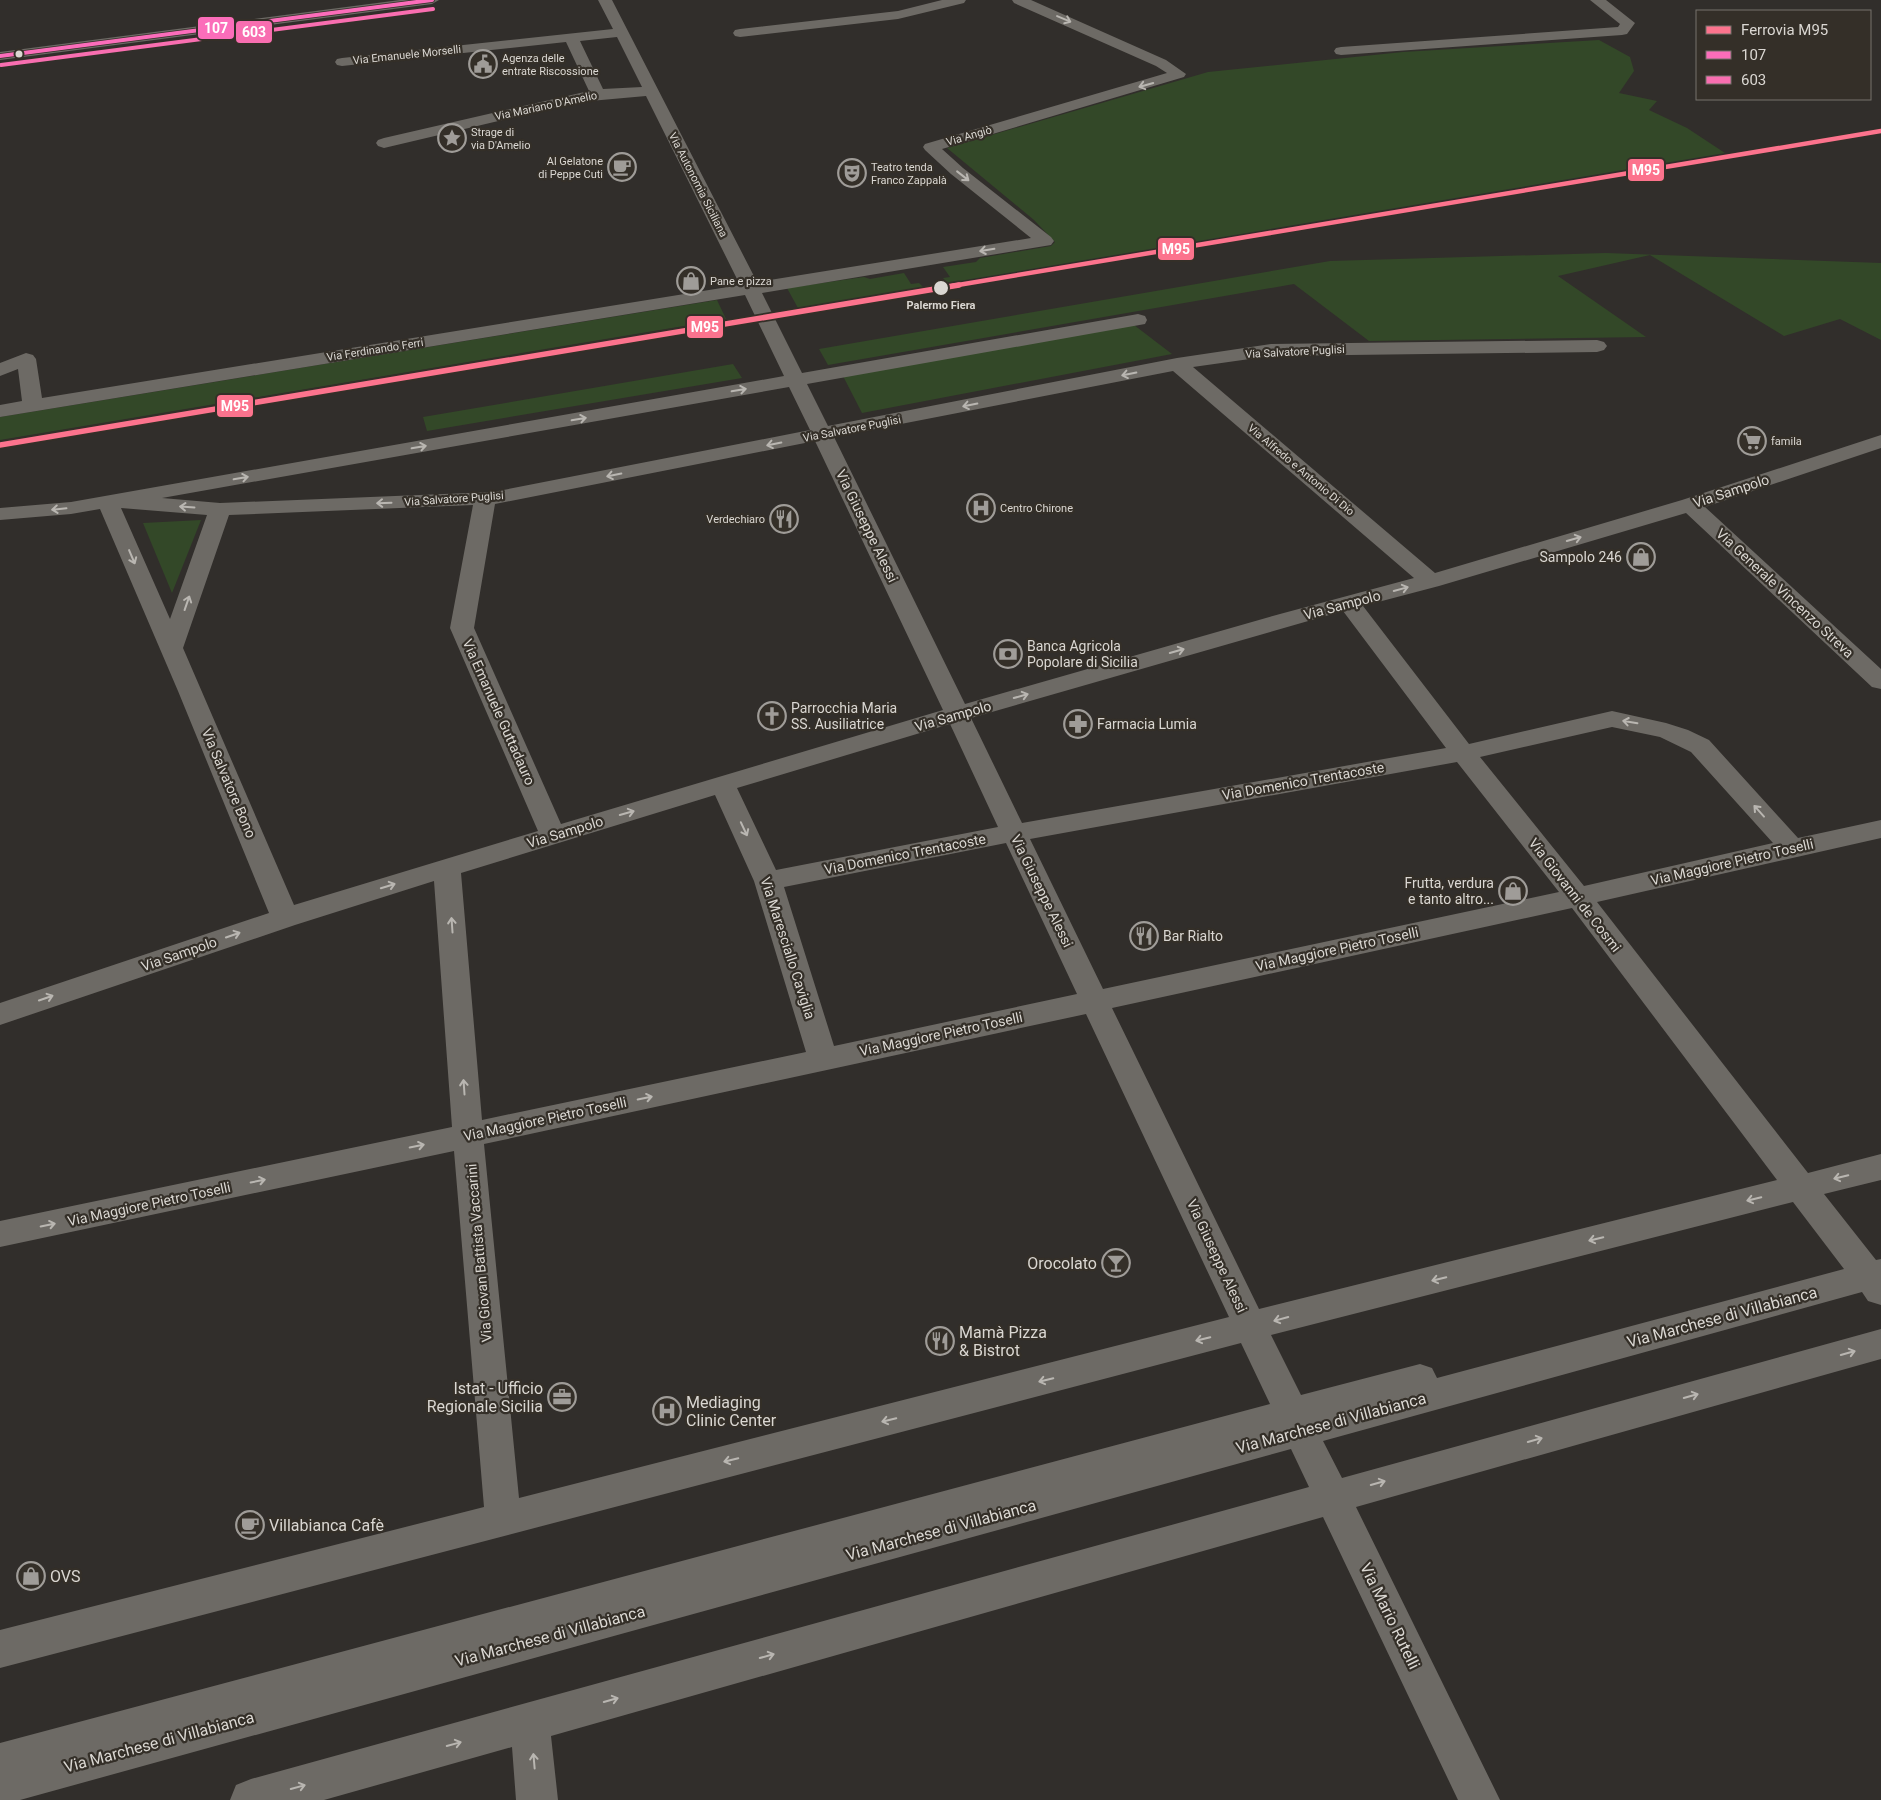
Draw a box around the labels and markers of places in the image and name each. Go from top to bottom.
unlabelled marker [14,49,24,59]
public building icon: Agenza delle entrate Riscossione [468,49,498,79]
place label: Agenza delle entrate Riscossione [502,52,599,78]
place icon: Strage di via D'Amelio [437,123,467,153]
place label: Strage di via D'Amelio [471,126,531,152]
cafe icon: Al Gelatone di Peppe Cuti [607,152,637,182]
place label: Al Gelatone di Peppe Cuti [538,155,603,181]
theatre icon: Teatro tenda Franco Zappalà [837,158,867,188]
place label: Teatro tenda Franco Zappalà [871,161,947,187]
shop icon: Pane e pizza [676,266,706,296]
place label: Pane e pizza [710,275,772,288]
marker: Palermo Fiera [932,279,950,297]
place label: Palermo Fiera [907,299,976,312]
supermarket icon: famila [1737,426,1767,456]
place label: famila [1771,435,1802,448]
hospital icon: Centro Chirone [966,493,996,523]
place label: Centro Chirone [1000,502,1073,515]
restaurant icon: Verdechiaro [769,504,799,534]
place label: Verdechiaro [706,513,765,526]
shop icon: Sampolo 246 [1626,542,1656,572]
place label: Sampolo 246 [1539,549,1622,565]
place label: Banca Agricola Popolare di Sicilia [1027,638,1138,670]
bank icon: Banca Agricola Popolare di Sicilia [993,639,1023,669]
place label: Parrocchia Maria SS. Ausiliatrice [791,700,897,732]
church icon: Parrocchia Maria SS. Ausiliatrice [757,701,787,731]
pharmacy icon: Farmacia Lumia [1063,709,1093,739]
place label: Farmacia Lumia [1097,716,1197,732]
place label: Frutta, verdura e tanto altro... [1405,875,1494,907]
shop icon: Frutta, verdura e tanto altro... [1498,876,1528,906]
restaurant icon: Bar Rialto [1129,921,1159,951]
place label: Bar Rialto [1163,928,1223,944]
bar icon: Orocolato [1101,1248,1131,1278]
place label: Orocolato [1027,1254,1097,1273]
place label: Mamà Pizza & Bistrot [959,1323,1047,1360]
restaurant icon: Mamà Pizza & Bistrot [925,1326,955,1356]
place label: Istat - Ufficio Regionale Sicilia [427,1379,543,1416]
office icon: Istat - Ufficio Regionale Sicilia [547,1382,577,1412]
place label: Mediaging Clinic Center [686,1393,777,1430]
hospital icon: Mediaging Clinic Center [652,1396,682,1426]
cafe icon: Villabianca Cafè [235,1510,265,1540]
place label: Villabianca Cafè [269,1516,384,1535]
shop icon: OVS [16,1561,46,1591]
place label: OVS [50,1567,81,1586]

